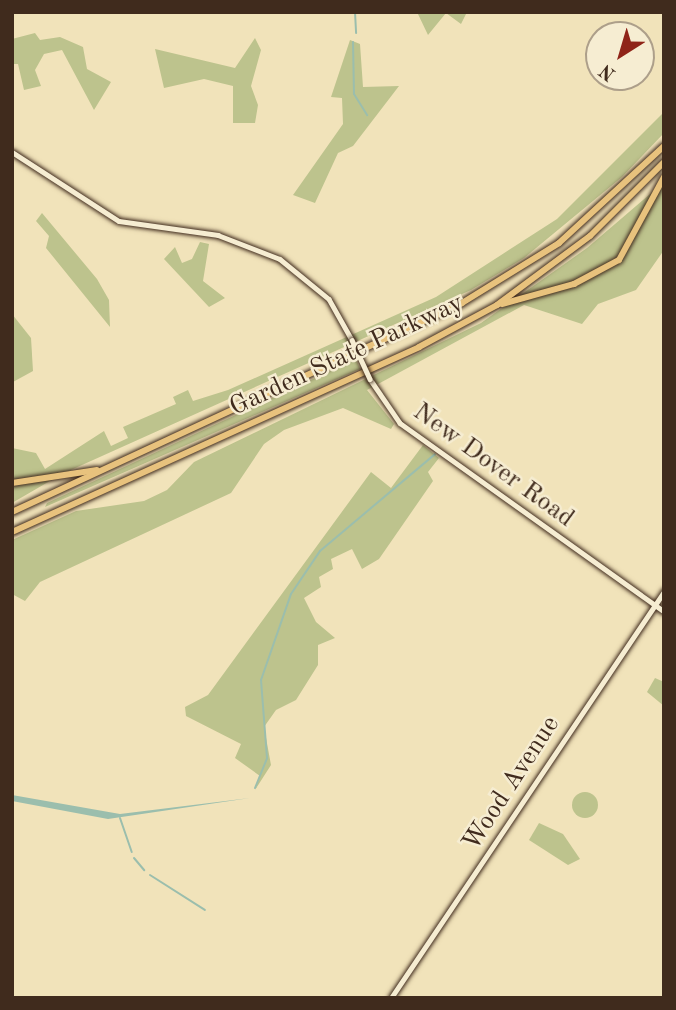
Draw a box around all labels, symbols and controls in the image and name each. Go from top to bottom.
north arrow [585,21,655,91]
text: N [597,60,620,84]
street label: Garden State Parkway [225,288,469,424]
street label: New Dover Road [406,397,580,535]
street label: Wood Avenue [457,711,567,857]

